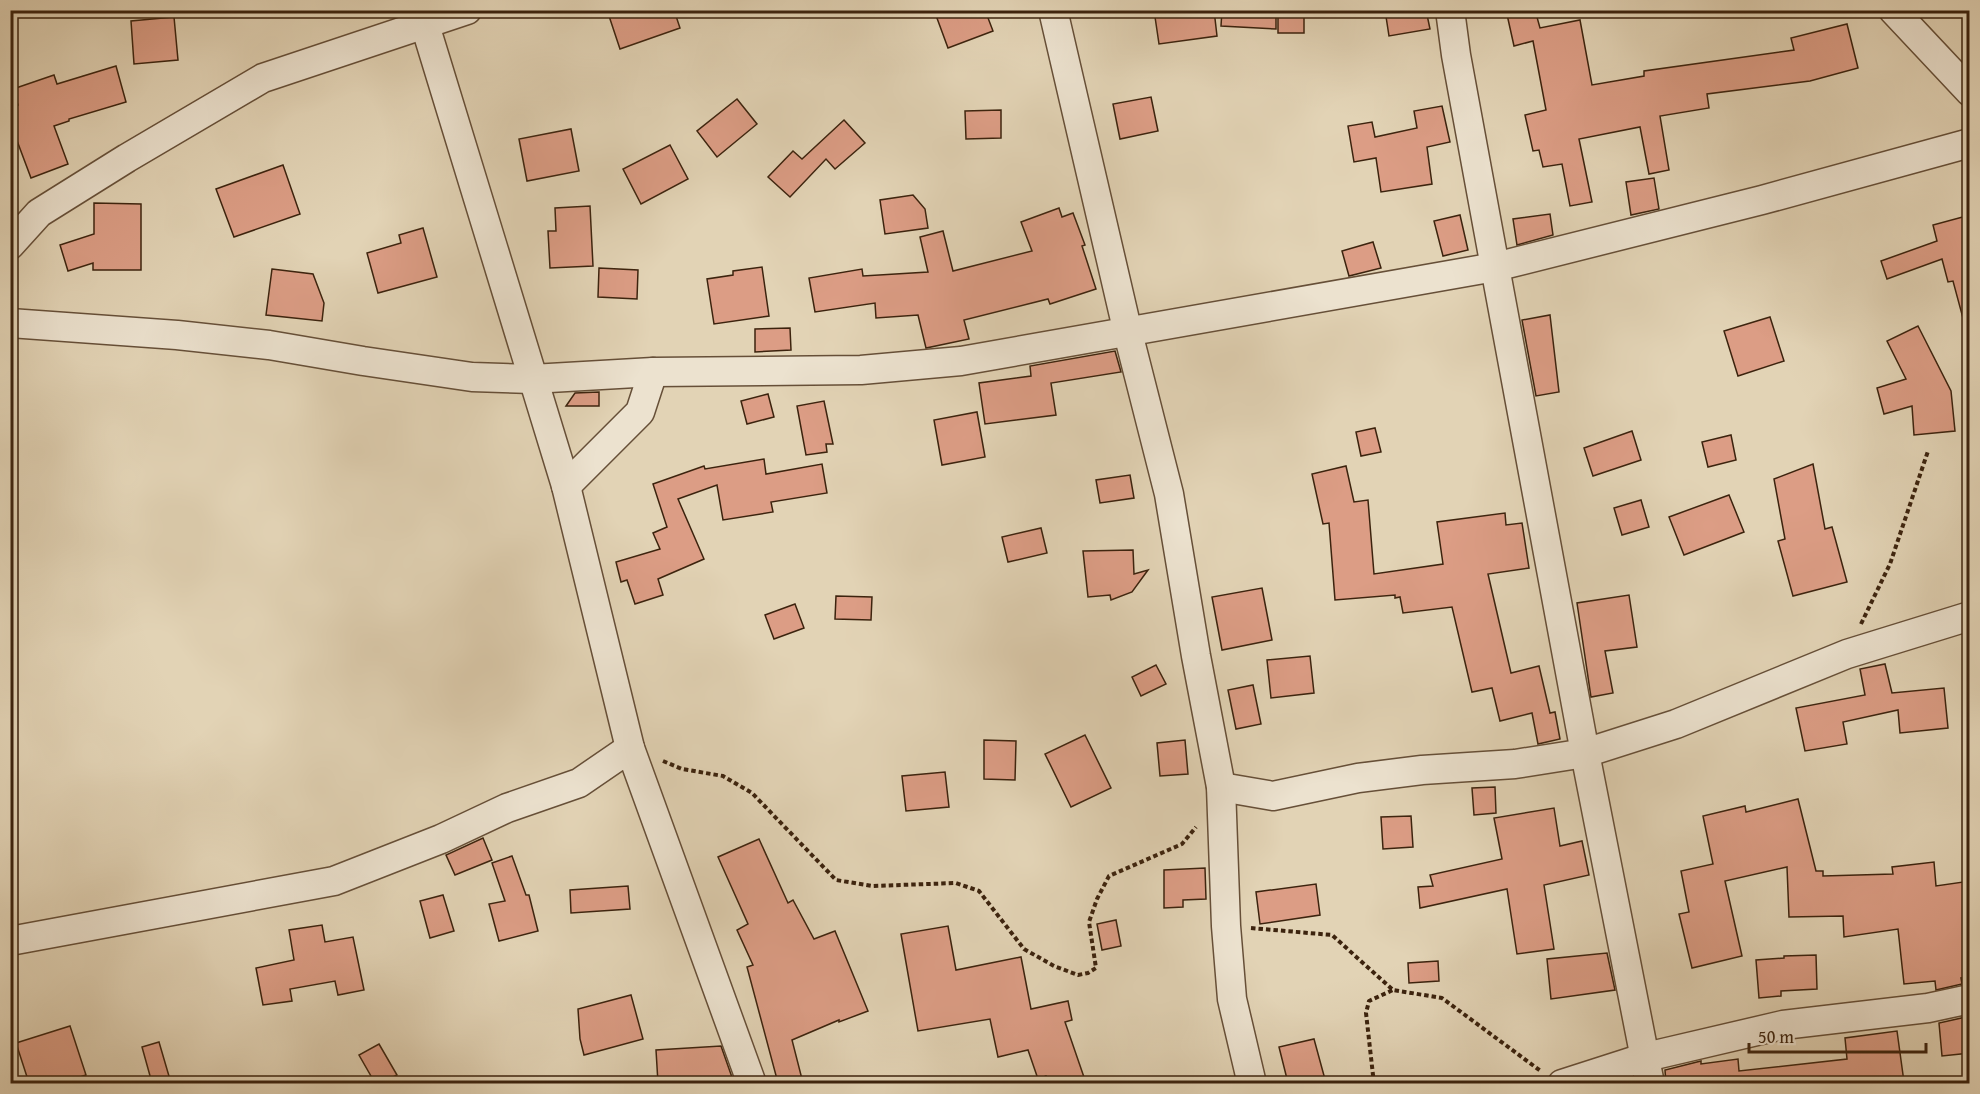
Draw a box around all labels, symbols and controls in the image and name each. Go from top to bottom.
scale bar [1749,1016,1926,1054]
text: 50 m [1758,1023,1794,1050]

